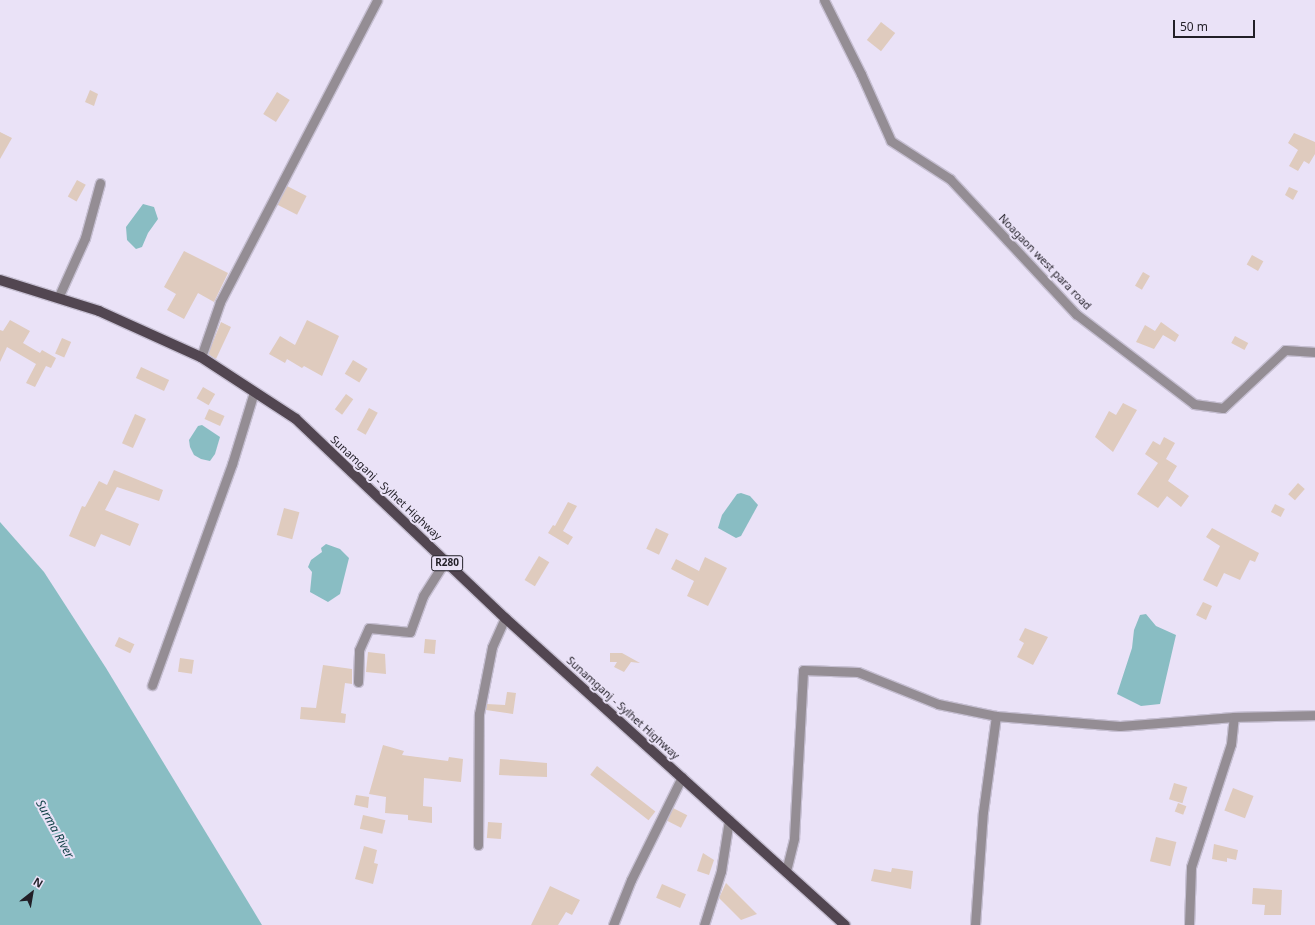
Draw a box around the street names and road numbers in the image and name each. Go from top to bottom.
street label: Noagaon west para road [996,212,1094,312]
street label: Sunamganj - Sylhet Highway [328,433,444,543]
road number: R280 [431,555,463,571]
street label: Sunamganj - Sylhet Highway [564,654,682,762]

